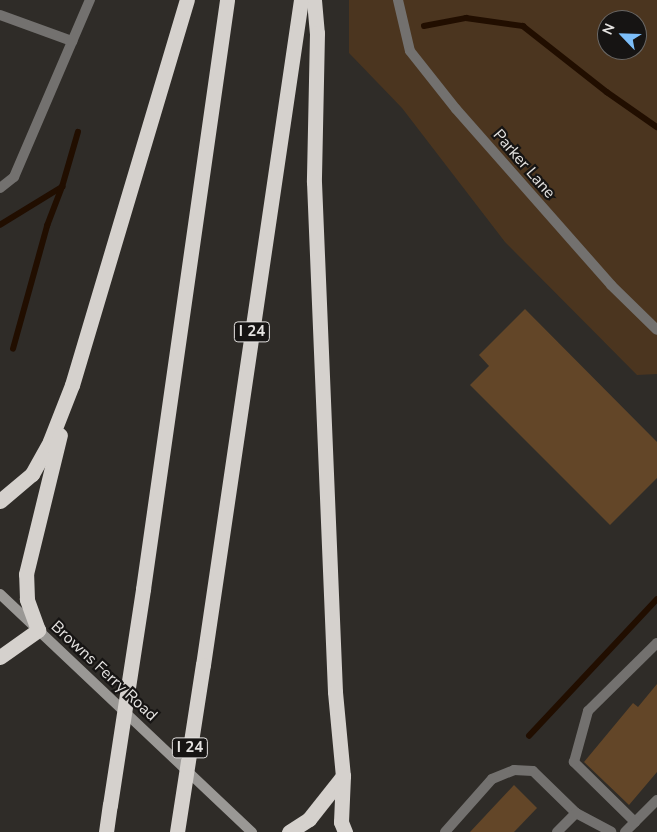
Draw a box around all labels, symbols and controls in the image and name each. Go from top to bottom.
north arrow [597,10,647,60]
text: N [598,20,620,38]
street label: Parker Lane [489,126,559,202]
road number: I 24 [233,320,271,344]
street label: Browns Ferry Road [47,617,161,725]
road number: I 24 [171,736,209,760]

